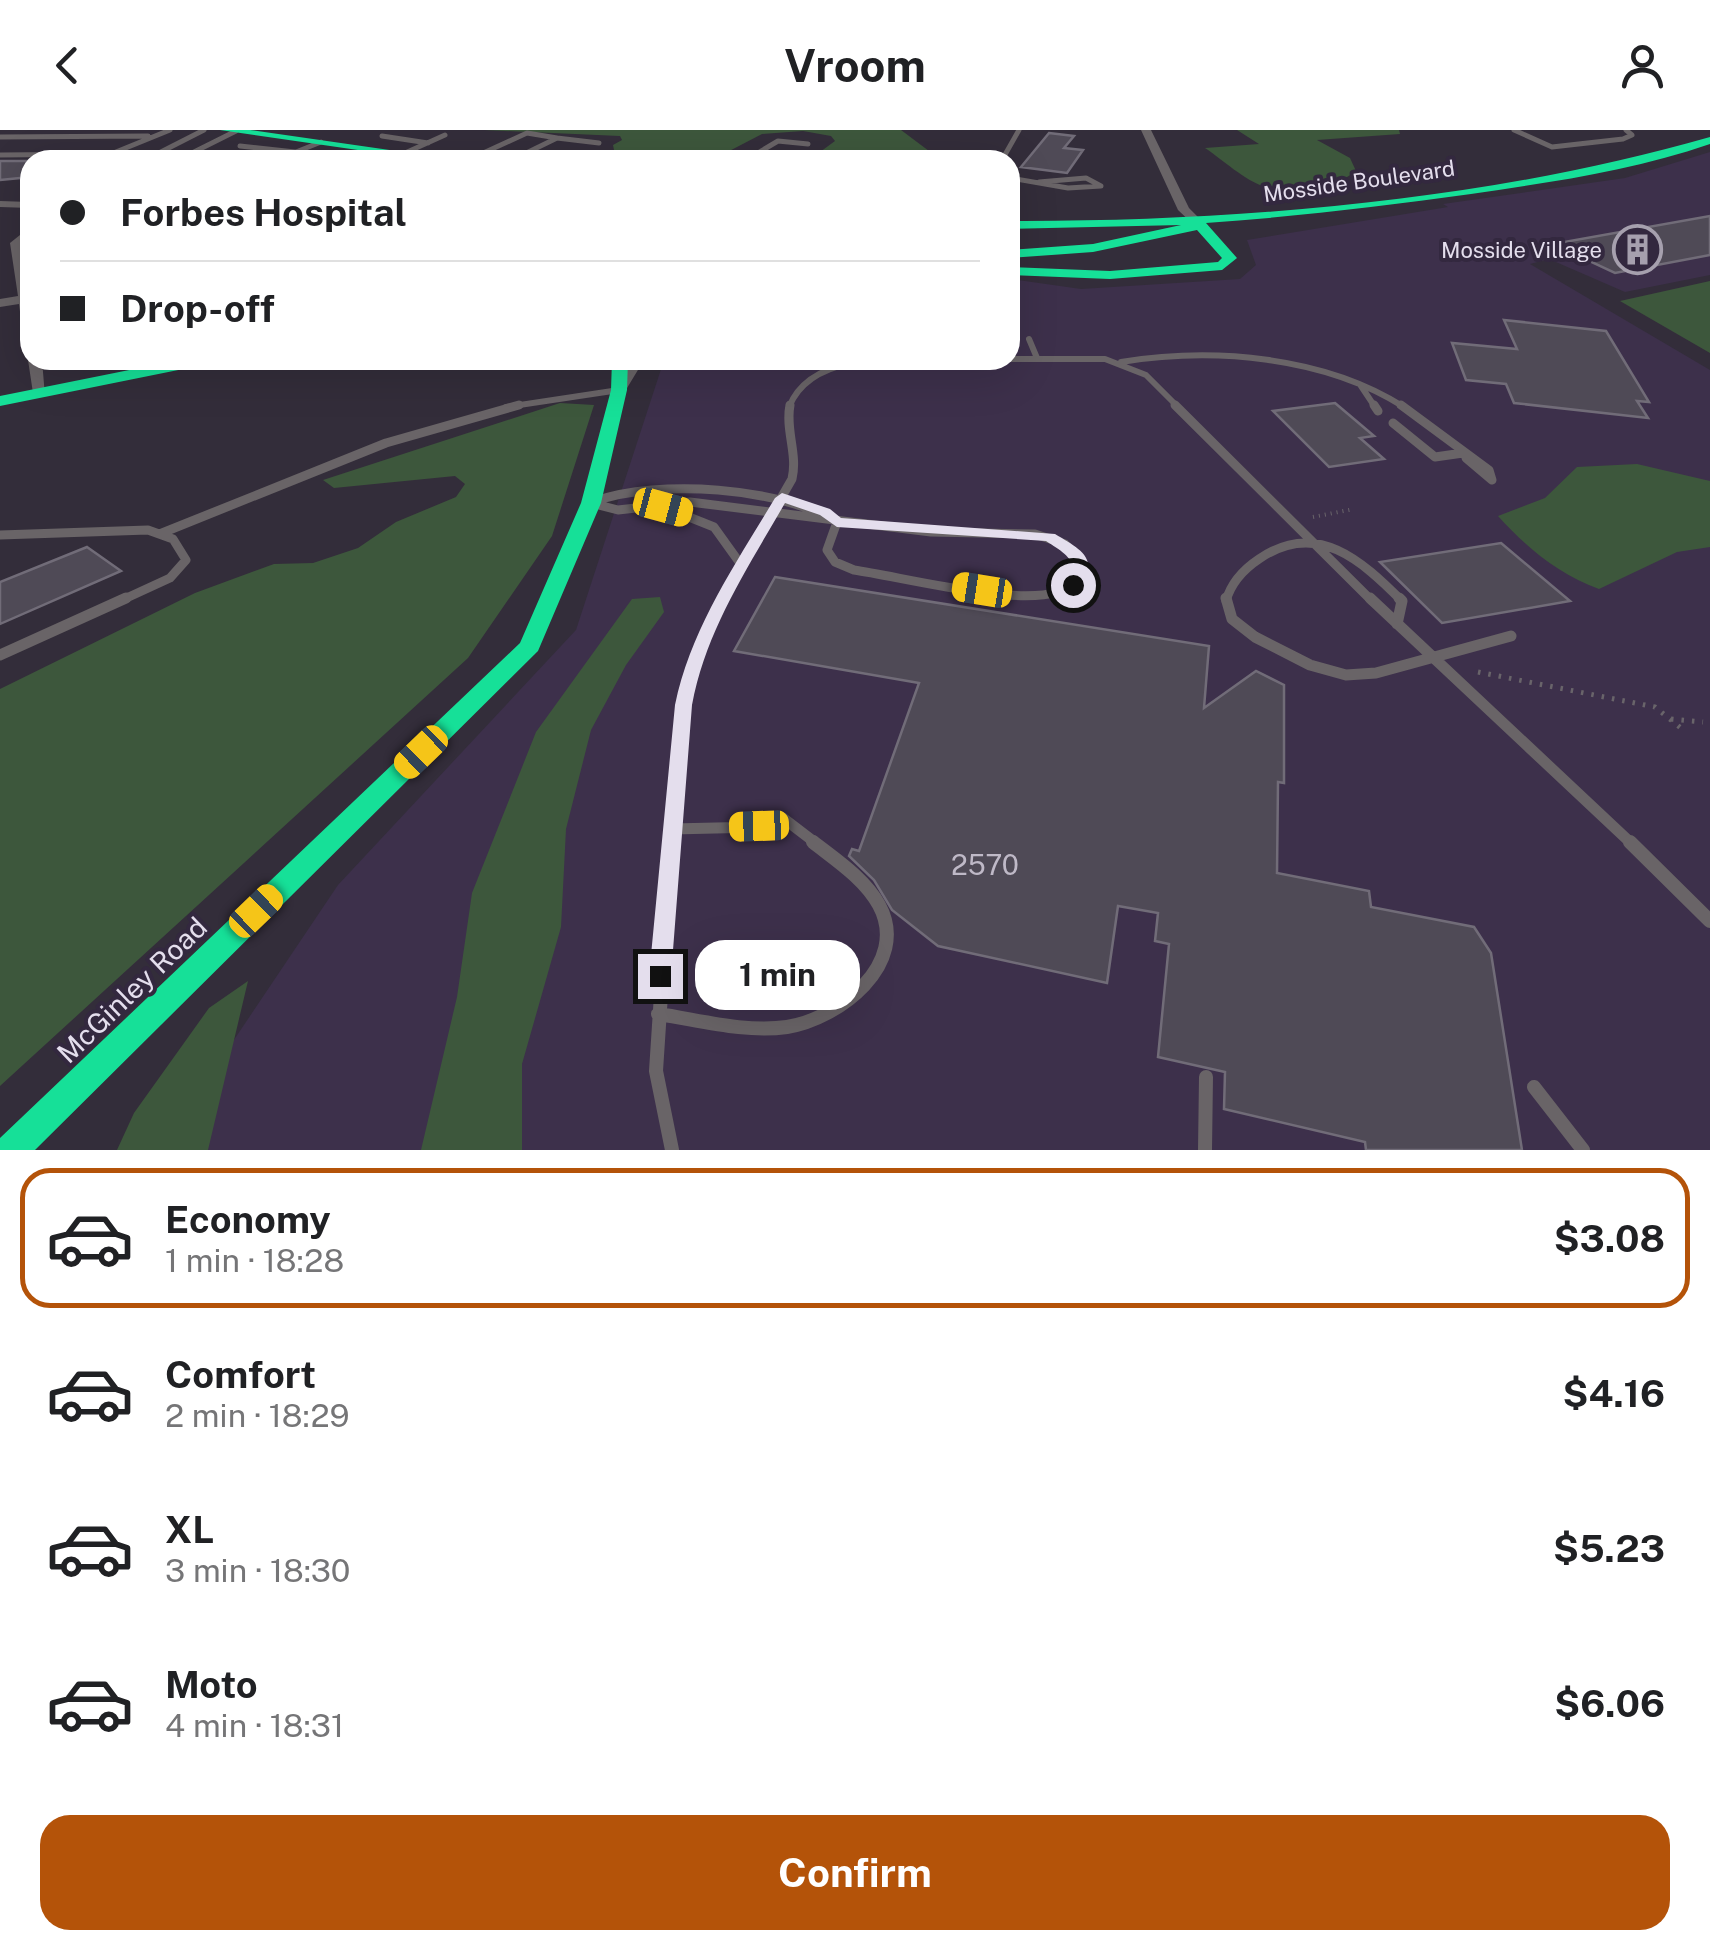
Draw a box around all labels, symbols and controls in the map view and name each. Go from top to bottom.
icon: back [40,38,95,93]
icon: person [1615,38,1670,93]
text: Vroom [784,39,926,92]
street label: Mosside Boulevard [1262,155,1456,207]
text: Forbes Hospital [120,190,407,235]
building icon: Mosside Village [1611,224,1663,276]
place label: Mosside Village [1441,237,1602,263]
text: Drop-off [120,286,275,331]
car [630,485,696,529]
route start [1051,563,1096,608]
car [950,570,1014,610]
car [389,720,453,784]
car [728,810,790,842]
house number: 2570 [951,848,1019,881]
car [224,879,288,943]
street label: McGinley Road [50,910,213,1069]
callout: 1 min [695,941,860,1011]
route end [638,954,683,999]
text: 1 min [739,956,816,993]
icon: car [45,1193,135,1283]
text: Economy [165,1197,331,1242]
text: $3.08 [1554,1216,1665,1261]
text: 1 min · 18:28 [165,1242,344,1279]
icon: car [45,1348,135,1438]
text: Comfort [165,1352,316,1397]
text: $4.16 [1563,1371,1665,1416]
text: 2 min · 18:29 [165,1397,349,1434]
icon: car [45,1503,135,1593]
text: XL [165,1507,214,1552]
text: $5.23 [1553,1526,1665,1571]
text: 3 min · 18:30 [165,1552,350,1589]
icon: car [45,1658,135,1748]
text: Moto [165,1662,258,1707]
text: $6.06 [1554,1681,1665,1726]
text: 4 min · 18:31 [165,1707,344,1744]
button: Confirm [40,1815,1670,1930]

